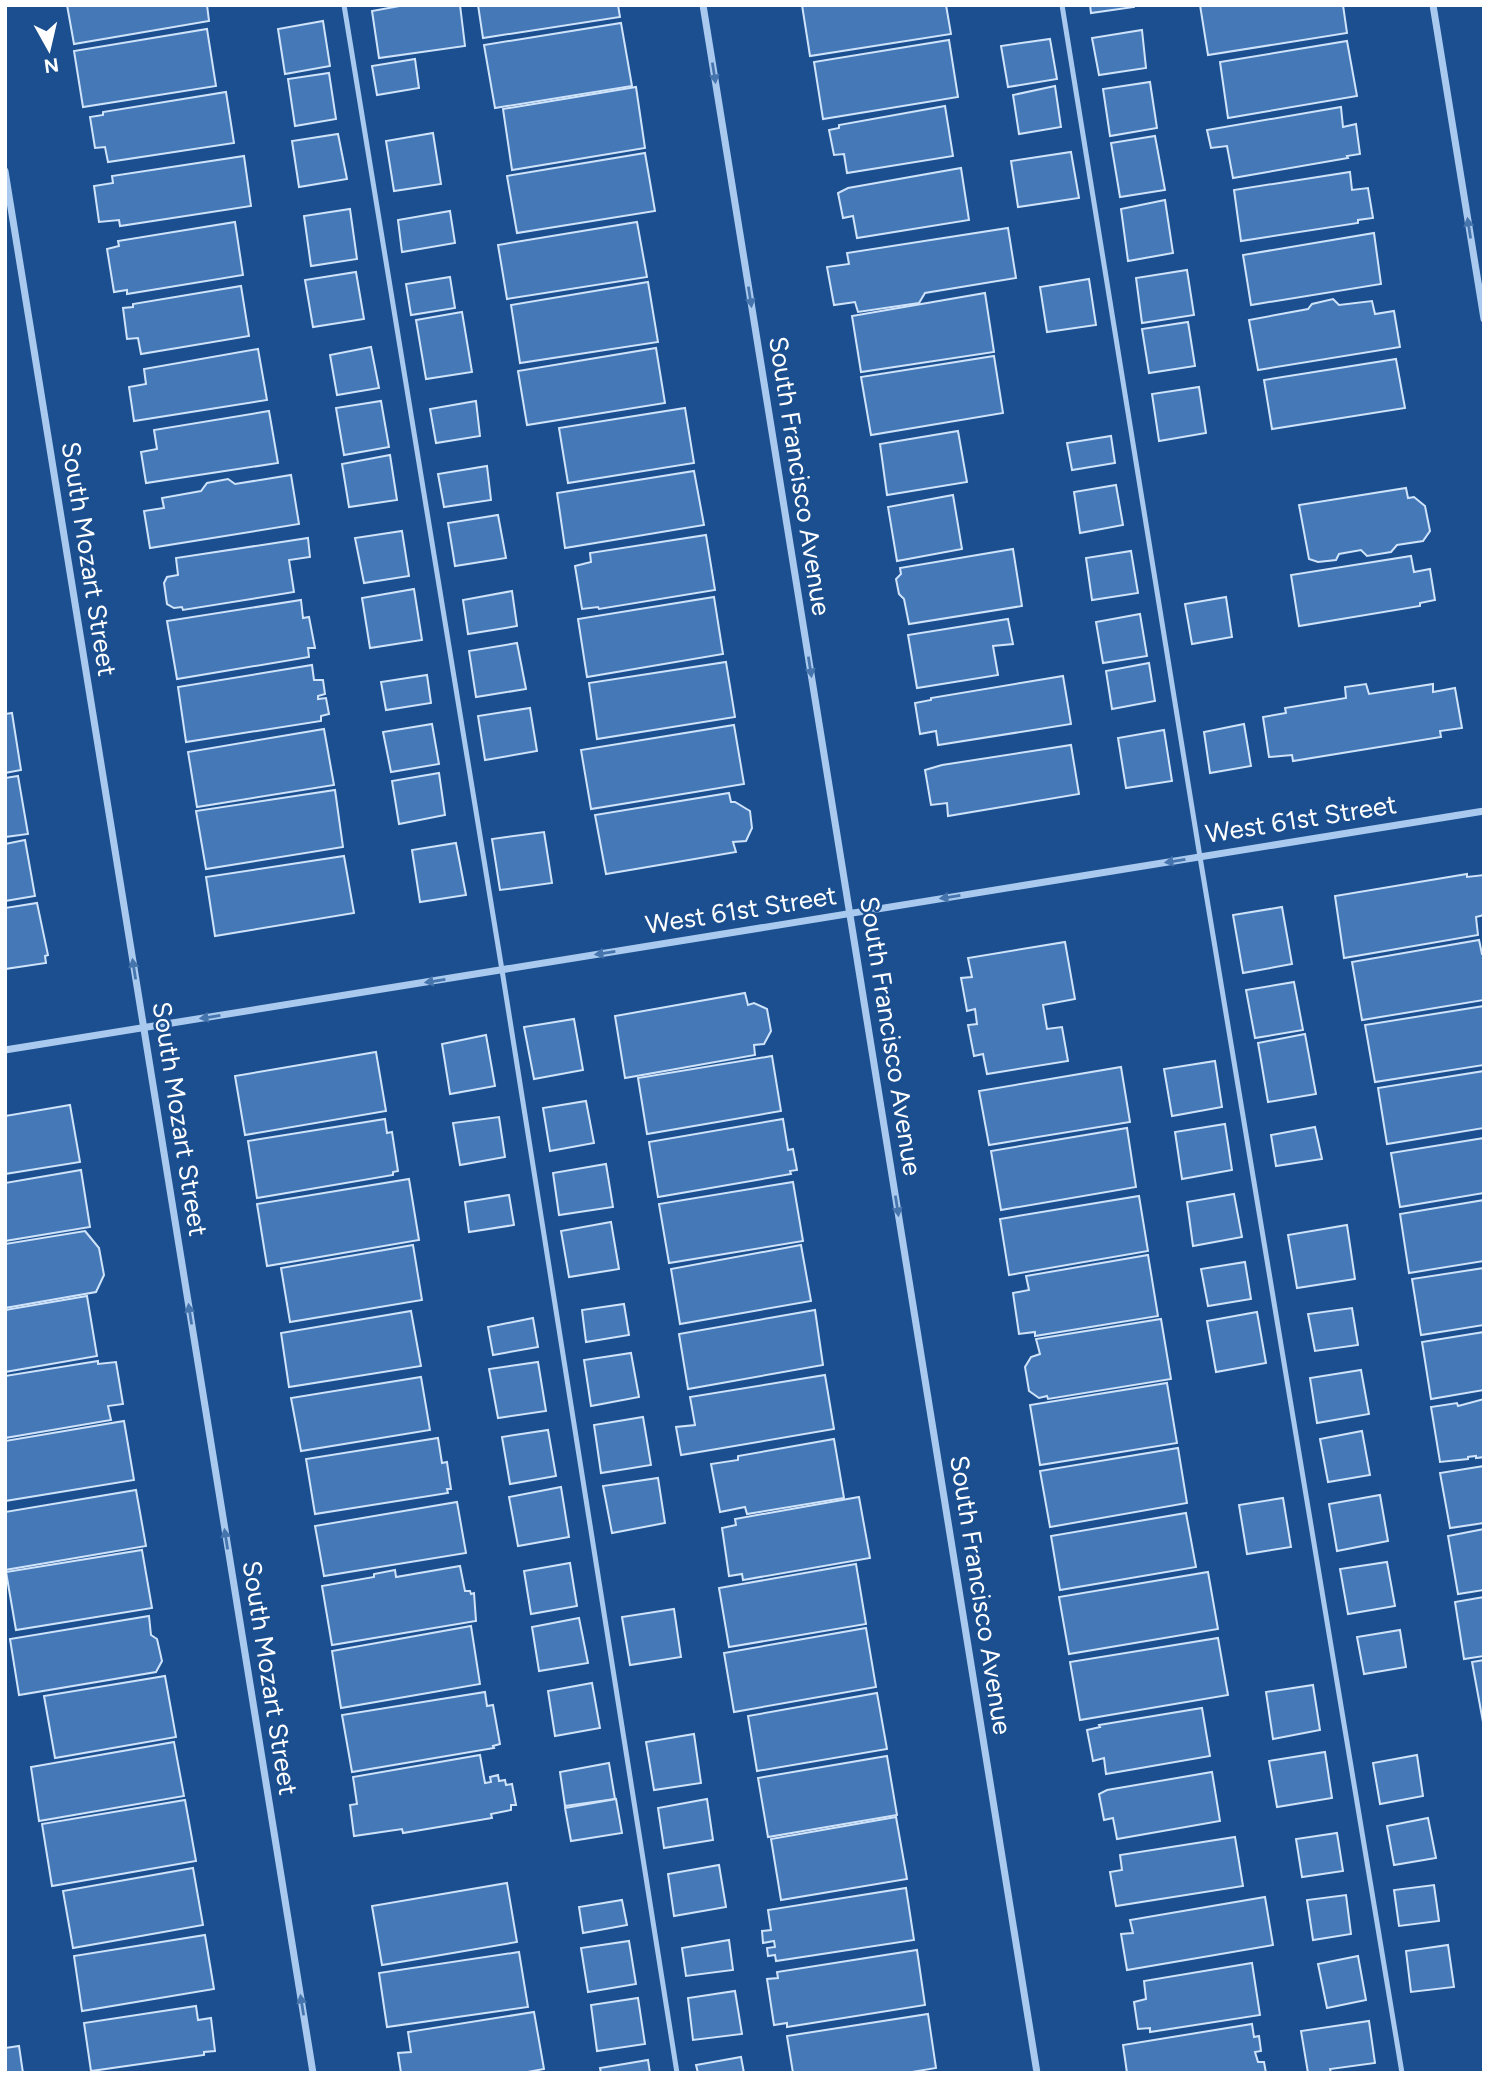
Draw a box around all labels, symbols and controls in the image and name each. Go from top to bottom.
north arrow [14,14,84,84]
text: N [42,53,60,78]
one-way arrow [709,62,720,84]
one-way arrow [1463,217,1474,239]
one-way arrow [745,286,756,308]
street label: South Francisco Avenue [762,334,838,618]
street label: South Mozart Street [55,439,123,679]
one-way arrow [805,656,816,678]
street label: West 61st Street [1203,788,1399,850]
one-way arrow [1163,856,1185,867]
street label: West 61st Street [643,879,839,941]
one-way arrow [939,892,961,903]
street label: South Francisco Avenue [853,894,929,1178]
one-way arrow [593,948,615,959]
one-way arrow [128,958,139,980]
one-way arrow [424,976,446,987]
street label: South Mozart Street [146,999,214,1239]
one-way arrow [199,1012,221,1023]
one-way arrow [892,1195,903,1217]
one-way arrow [184,1303,195,1325]
street label: South Francisco Avenue [943,1453,1019,1737]
one-way arrow [220,1528,231,1550]
street label: South Mozart Street [236,1558,304,1798]
one-way arrow [296,1994,307,2016]

